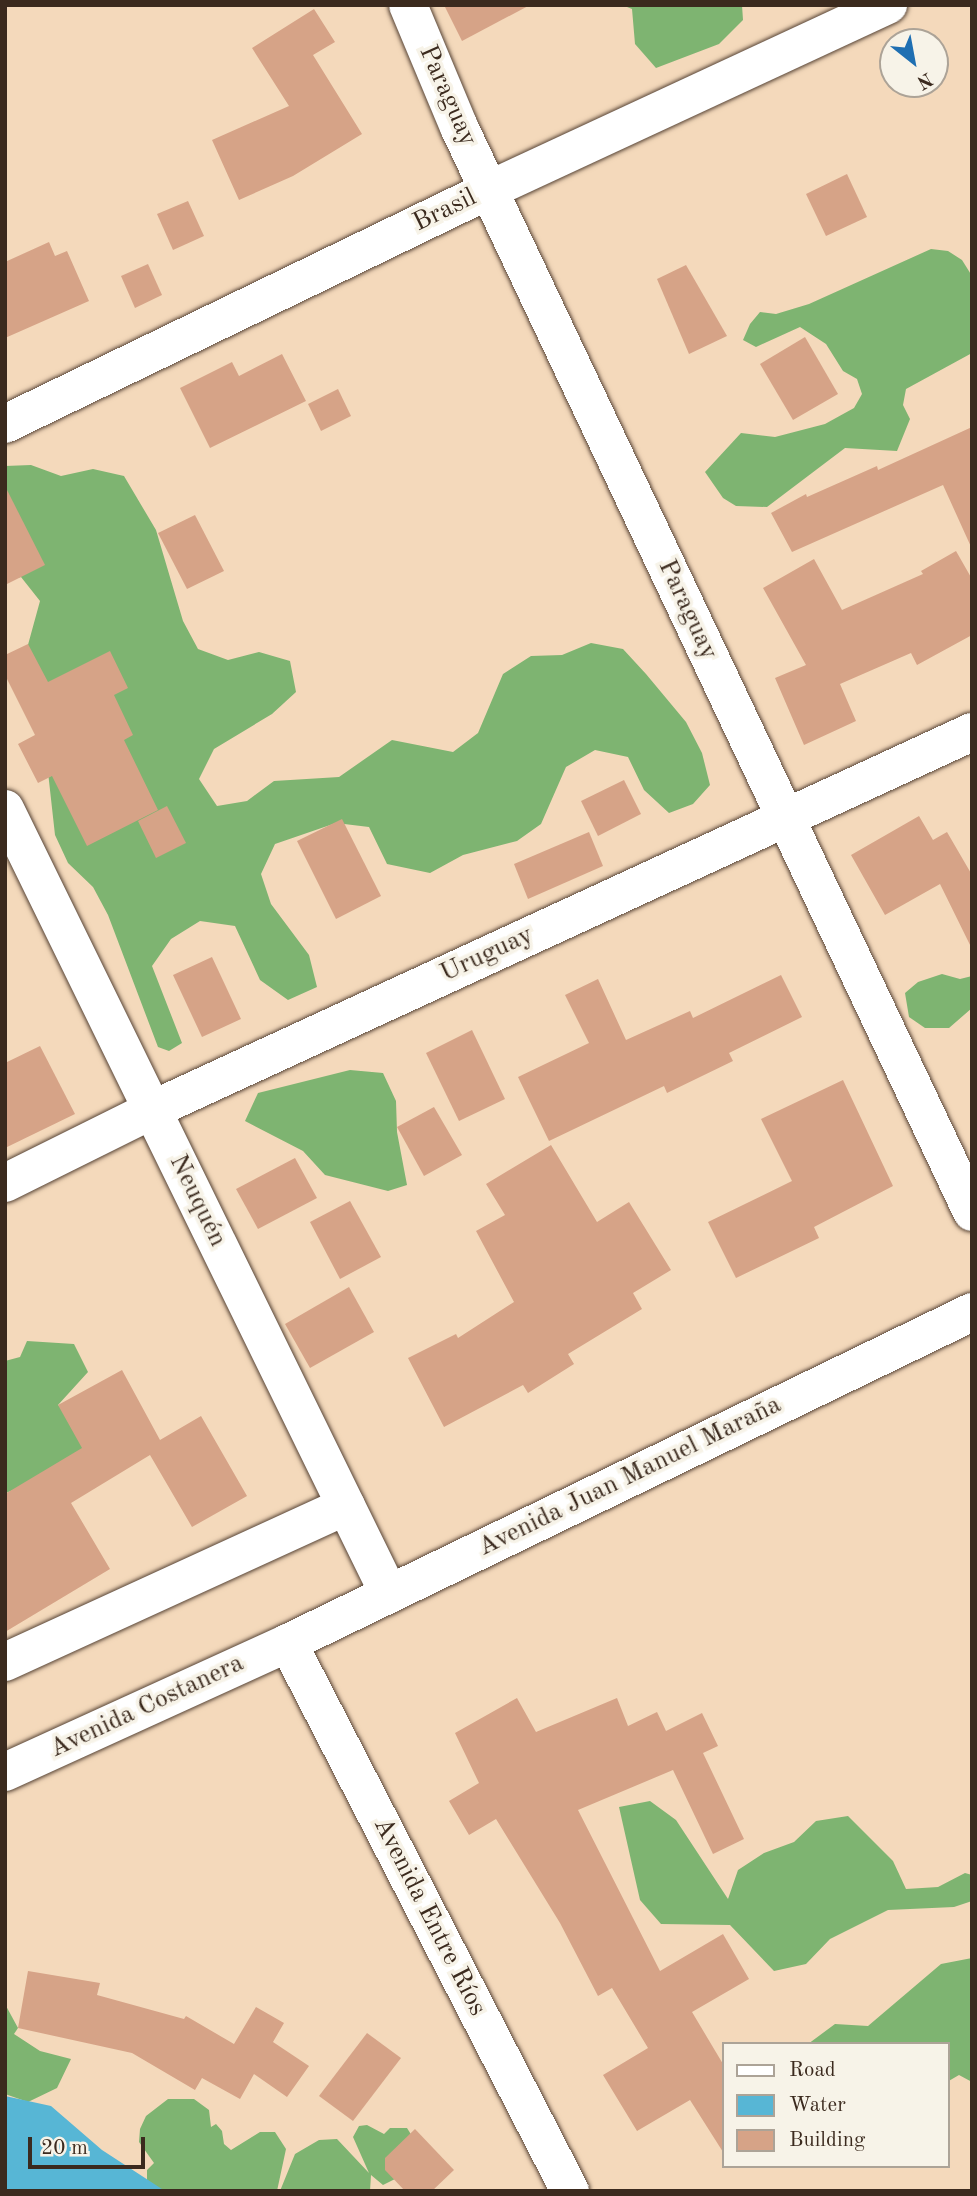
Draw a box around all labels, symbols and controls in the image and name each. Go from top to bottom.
north arrow [879,28,949,98]
street label: Paraguay [411,41,483,151]
text: N [913,68,935,92]
street label: Brasil [408,182,482,240]
street label: Paraguay [650,555,724,665]
street label: Uruguay [436,920,538,990]
street label: Neuquén [161,1150,233,1252]
street label: Avenida Juan Manuel Maraña [473,1390,787,1564]
street label: Avenida Costanera [45,1648,249,1766]
street label: Avenida Entre Ríos [366,1813,492,2021]
legend [722,2042,949,2168]
text: Road [789,2060,836,2081]
text: Water [789,2095,846,2116]
scale bar [32,2122,149,2166]
text: Building [789,2130,865,2151]
text: 20 m [41,2138,88,2159]

